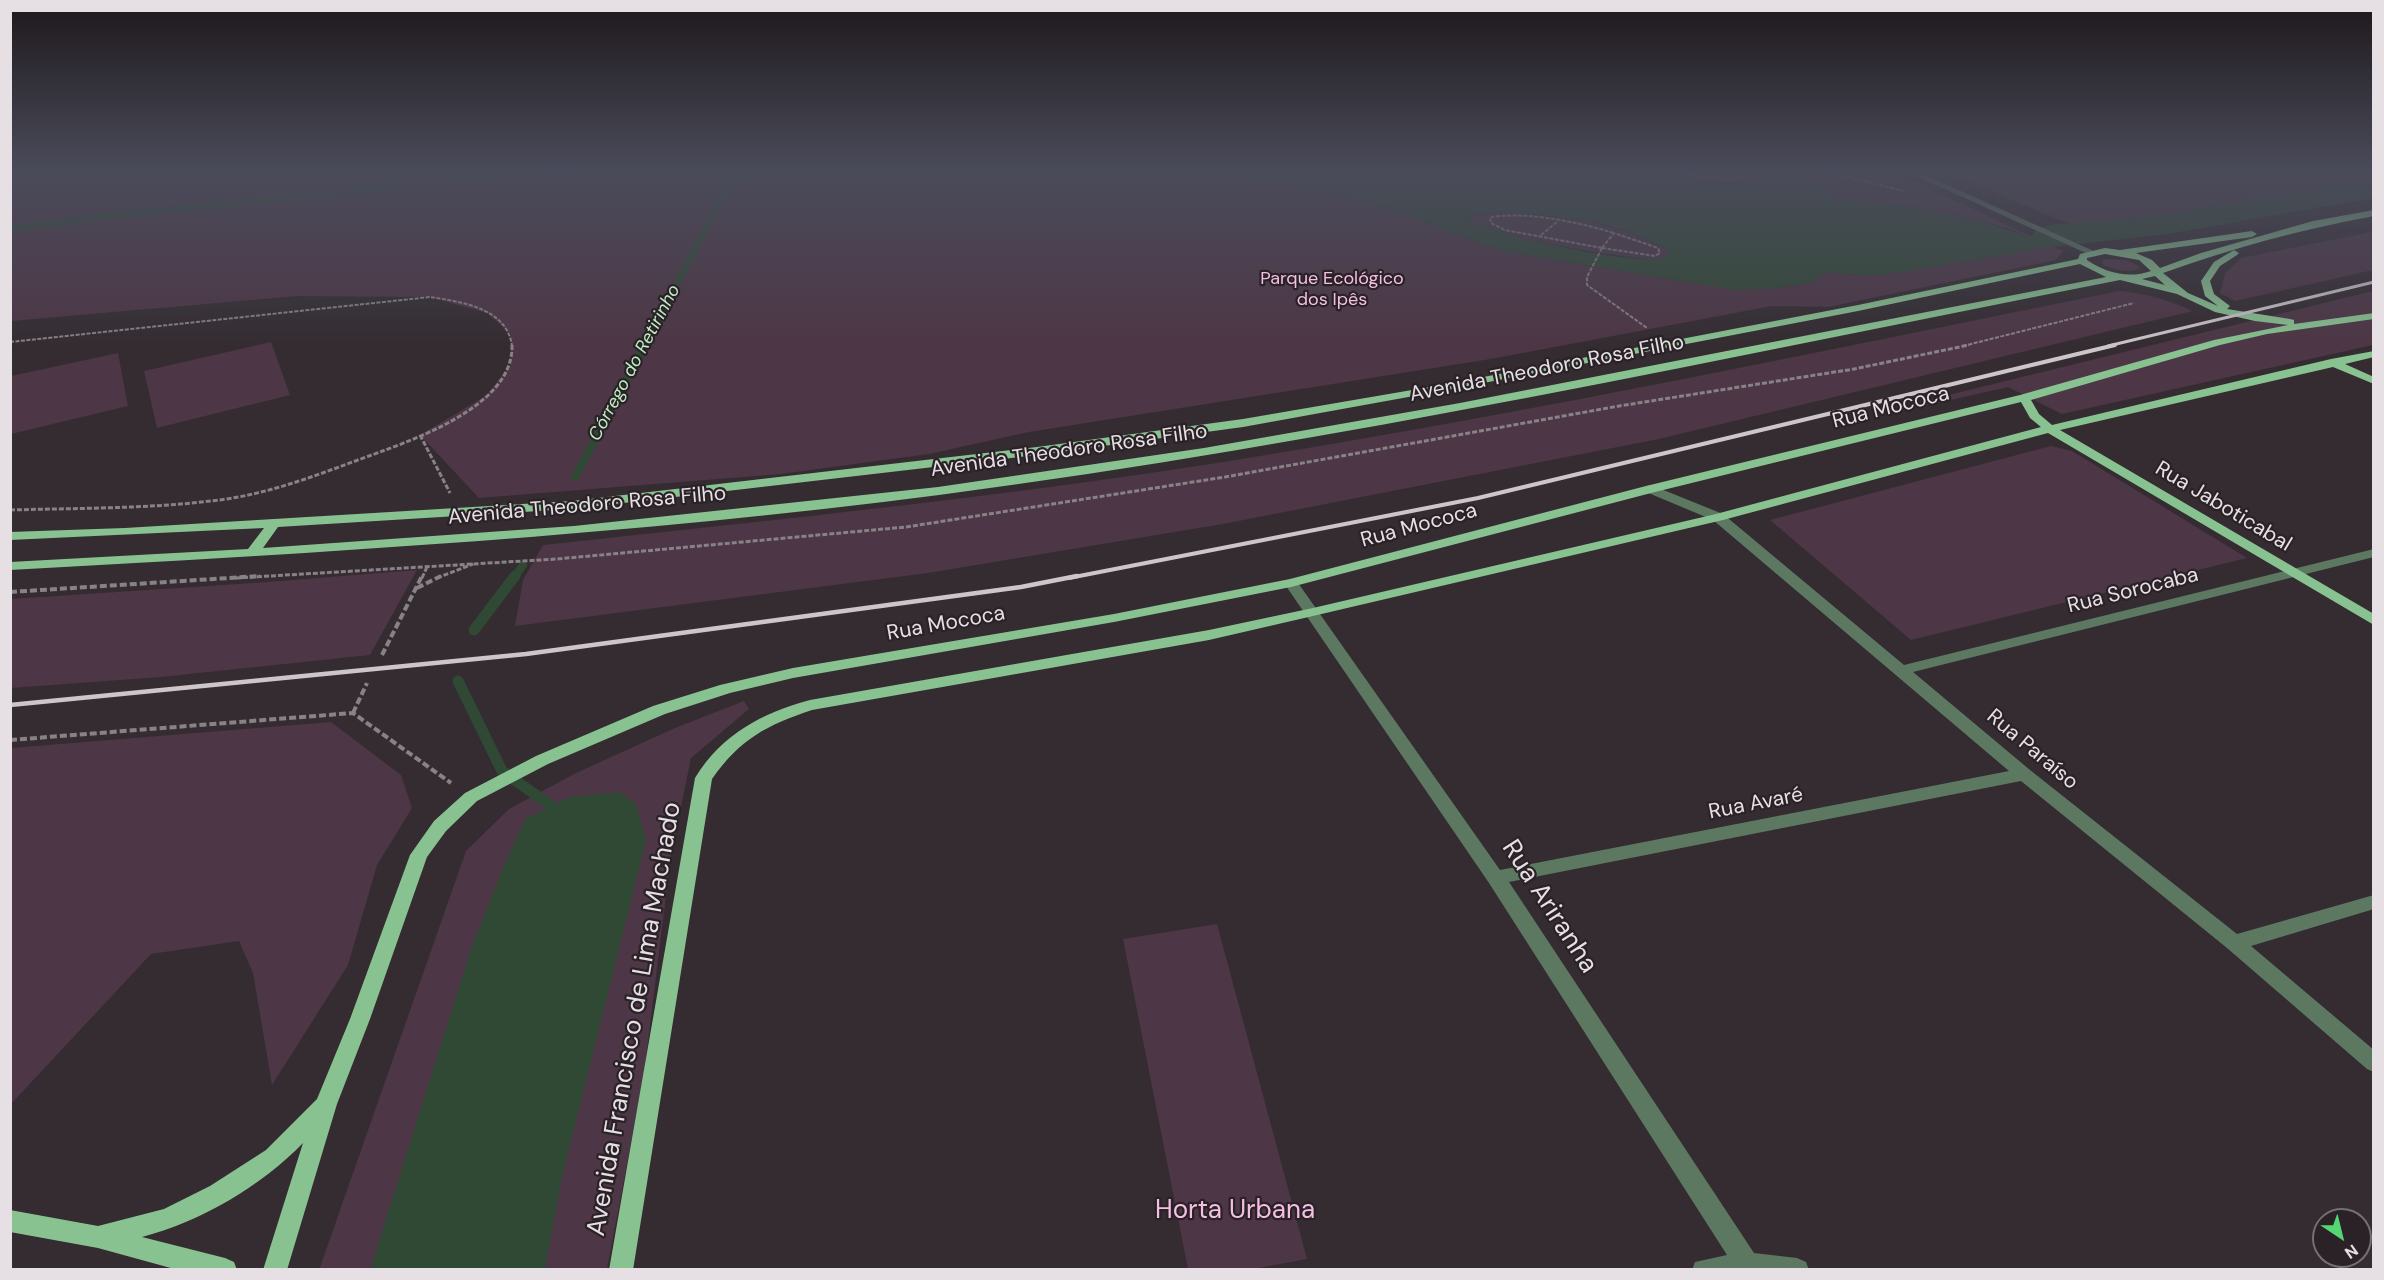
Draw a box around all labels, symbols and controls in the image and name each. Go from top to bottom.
park label: Parque Ecológico dos Ipês [1260,268,1404,310]
water label: Córrego do Retirinho [585,281,685,445]
street label: Avenida Theodoro Rosa Filho [1408,330,1686,408]
street label: Rua Mococa [1830,381,1952,435]
street label: Avenida Theodoro Rosa Filho [929,419,1209,483]
street label: Rua Jaboticabal [2150,456,2296,558]
street label: Avenida Theodoro Rosa Filho [447,481,727,531]
street label: Rua Mococa [1358,498,1480,554]
street label: Rua Sorocaba [2065,563,2201,619]
street label: Rua Mococa [885,601,1007,647]
street label: Rua Paraíso [1981,705,2083,795]
street label: Rua Avaré [1707,783,1805,825]
street label: Avenida Francisco de Lima Machado [581,800,689,1238]
street label: Rua Ariranha [1494,835,1604,979]
park label: Horta Urbana [1155,1195,1315,1227]
north arrow [2312,1208,2372,1268]
text: N [2341,1240,2362,1263]

